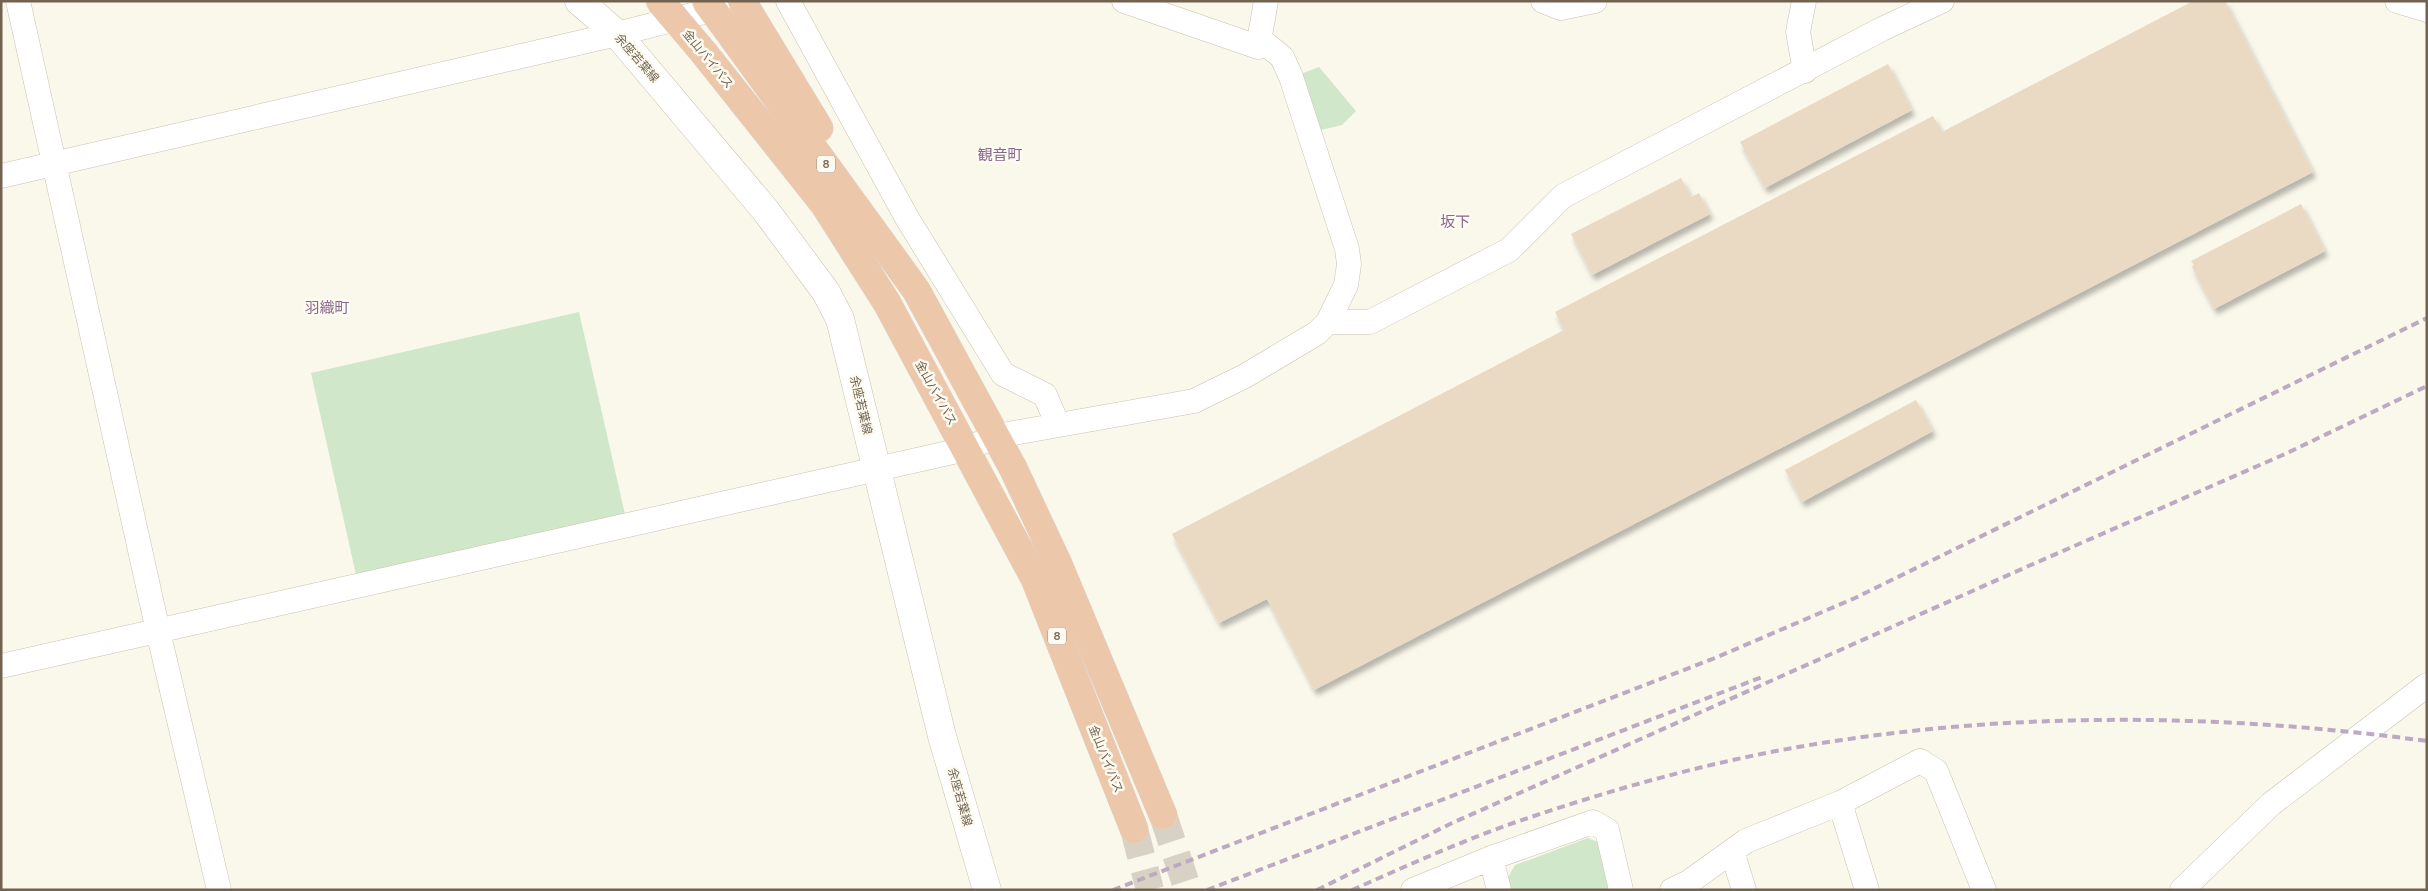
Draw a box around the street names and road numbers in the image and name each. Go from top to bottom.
street label: 金山バイパス [679,26,737,92]
street label: 余座若葉線 [611,30,663,86]
road number: 8 [817,156,835,172]
street label: 金山バイパス [912,358,960,428]
street label: 余座若葉線 [846,374,876,436]
road number: 8 [1048,628,1066,644]
street label: 金山バイパス [1085,723,1127,795]
street label: 余座若葉線 [944,766,976,828]

